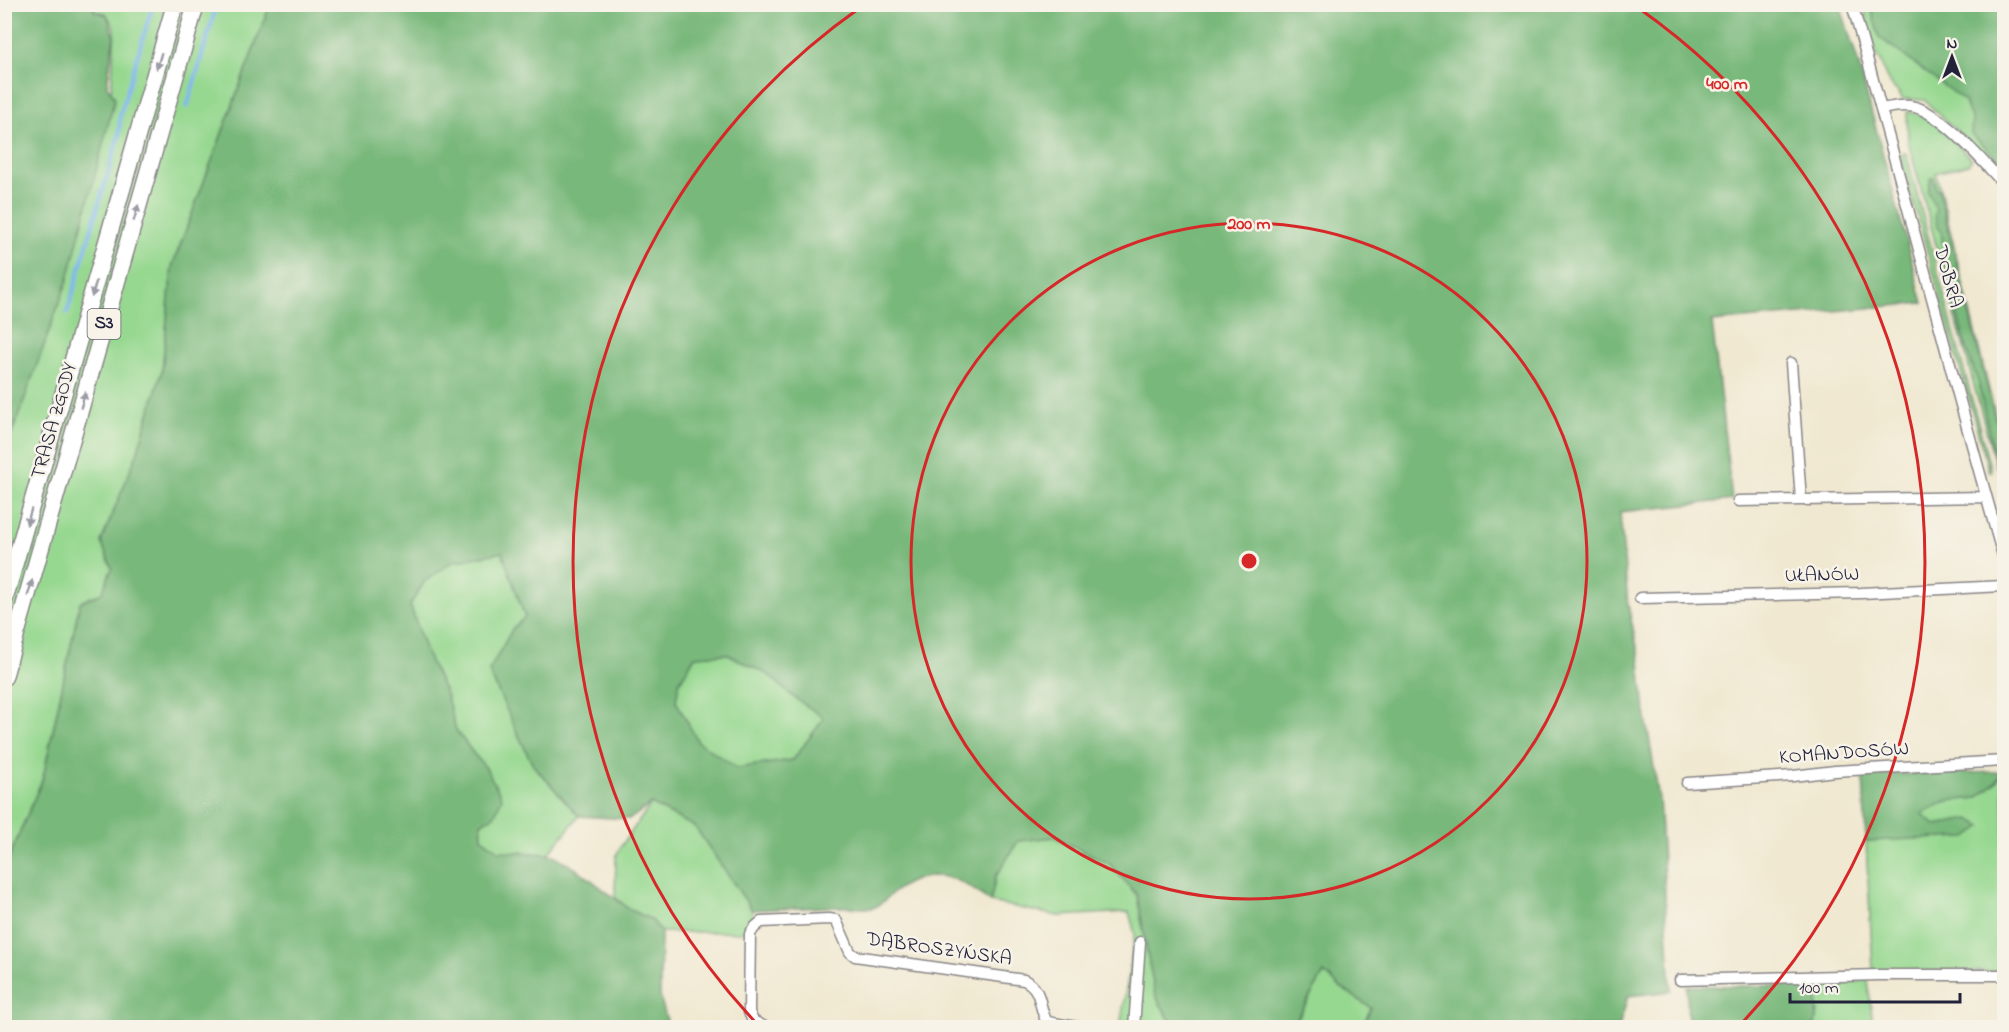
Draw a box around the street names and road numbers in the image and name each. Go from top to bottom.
street label: DOBRA [1925,242,1969,311]
road number: S3 [88,309,120,339]
street label: TRASA ZGODY [24,359,86,483]
street label: UŁANÓW [1785,561,1859,591]
street label: KOMANDOSÓW [1778,735,1910,773]
street label: DĄBROSZYŃSKA [863,925,1014,975]

